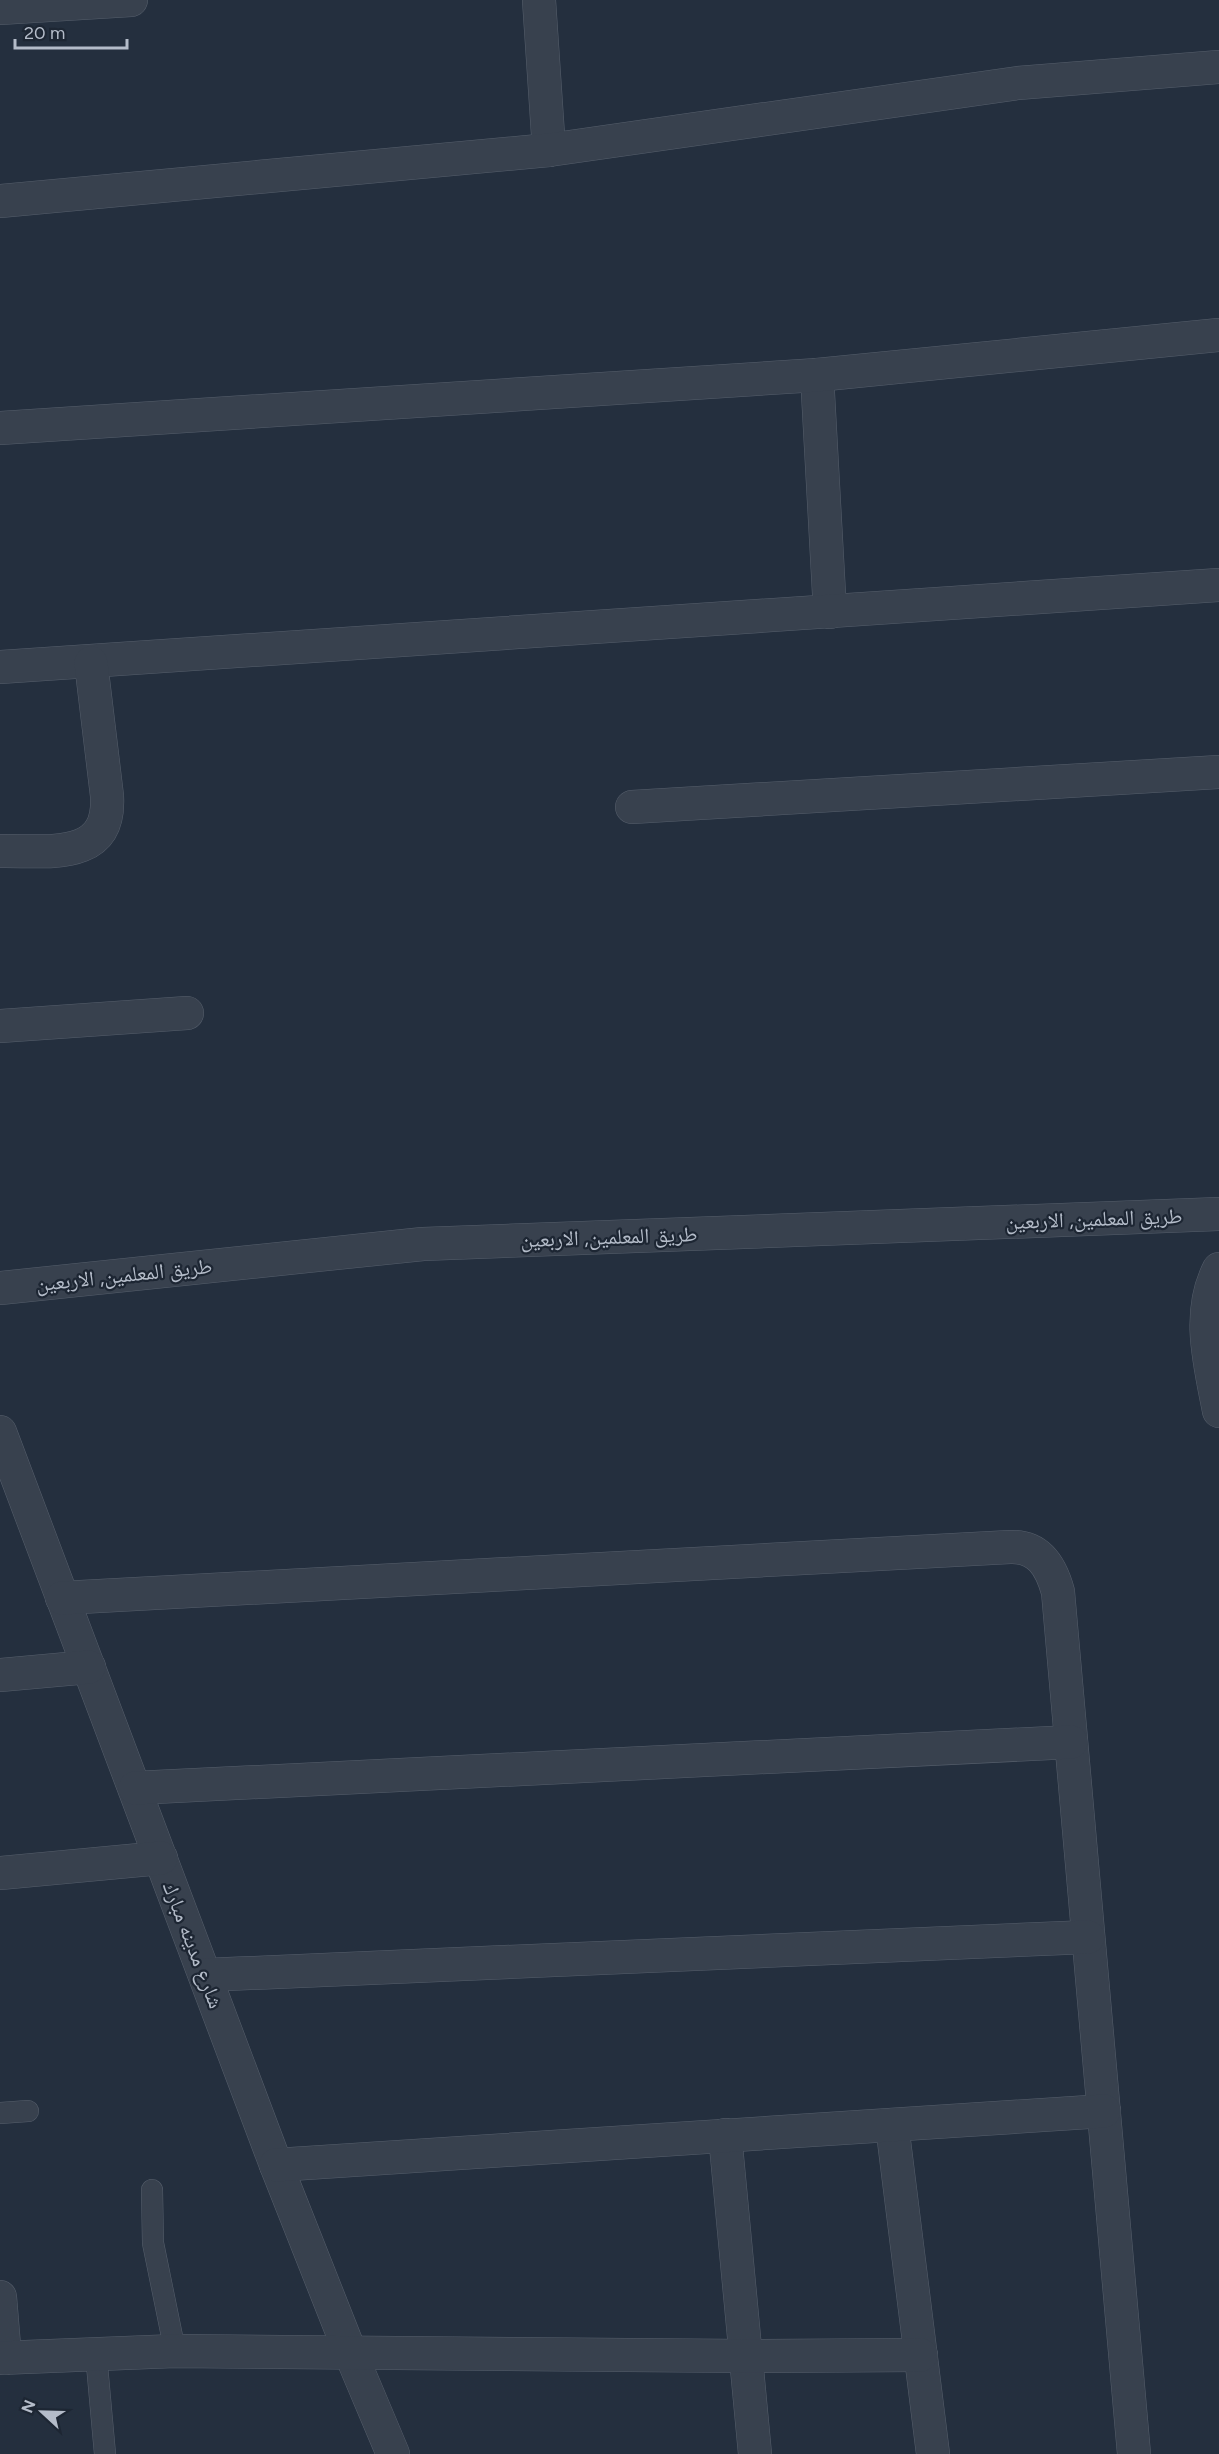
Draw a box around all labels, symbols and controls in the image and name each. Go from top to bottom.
scale bar [15,12,128,50]
text: 20 m [24,22,65,44]
street label: طريق المعلمين, الاربعين [1005,1203,1183,1235]
street label: طريق المعلمين, الاربعين [520,1221,698,1253]
street label: طريق المعلمين, الاربعين [35,1253,213,1297]
street label: شارع مدينه مبارك [157,1878,229,2012]
north arrow [12,2382,72,2442]
text: N [17,2397,40,2416]

